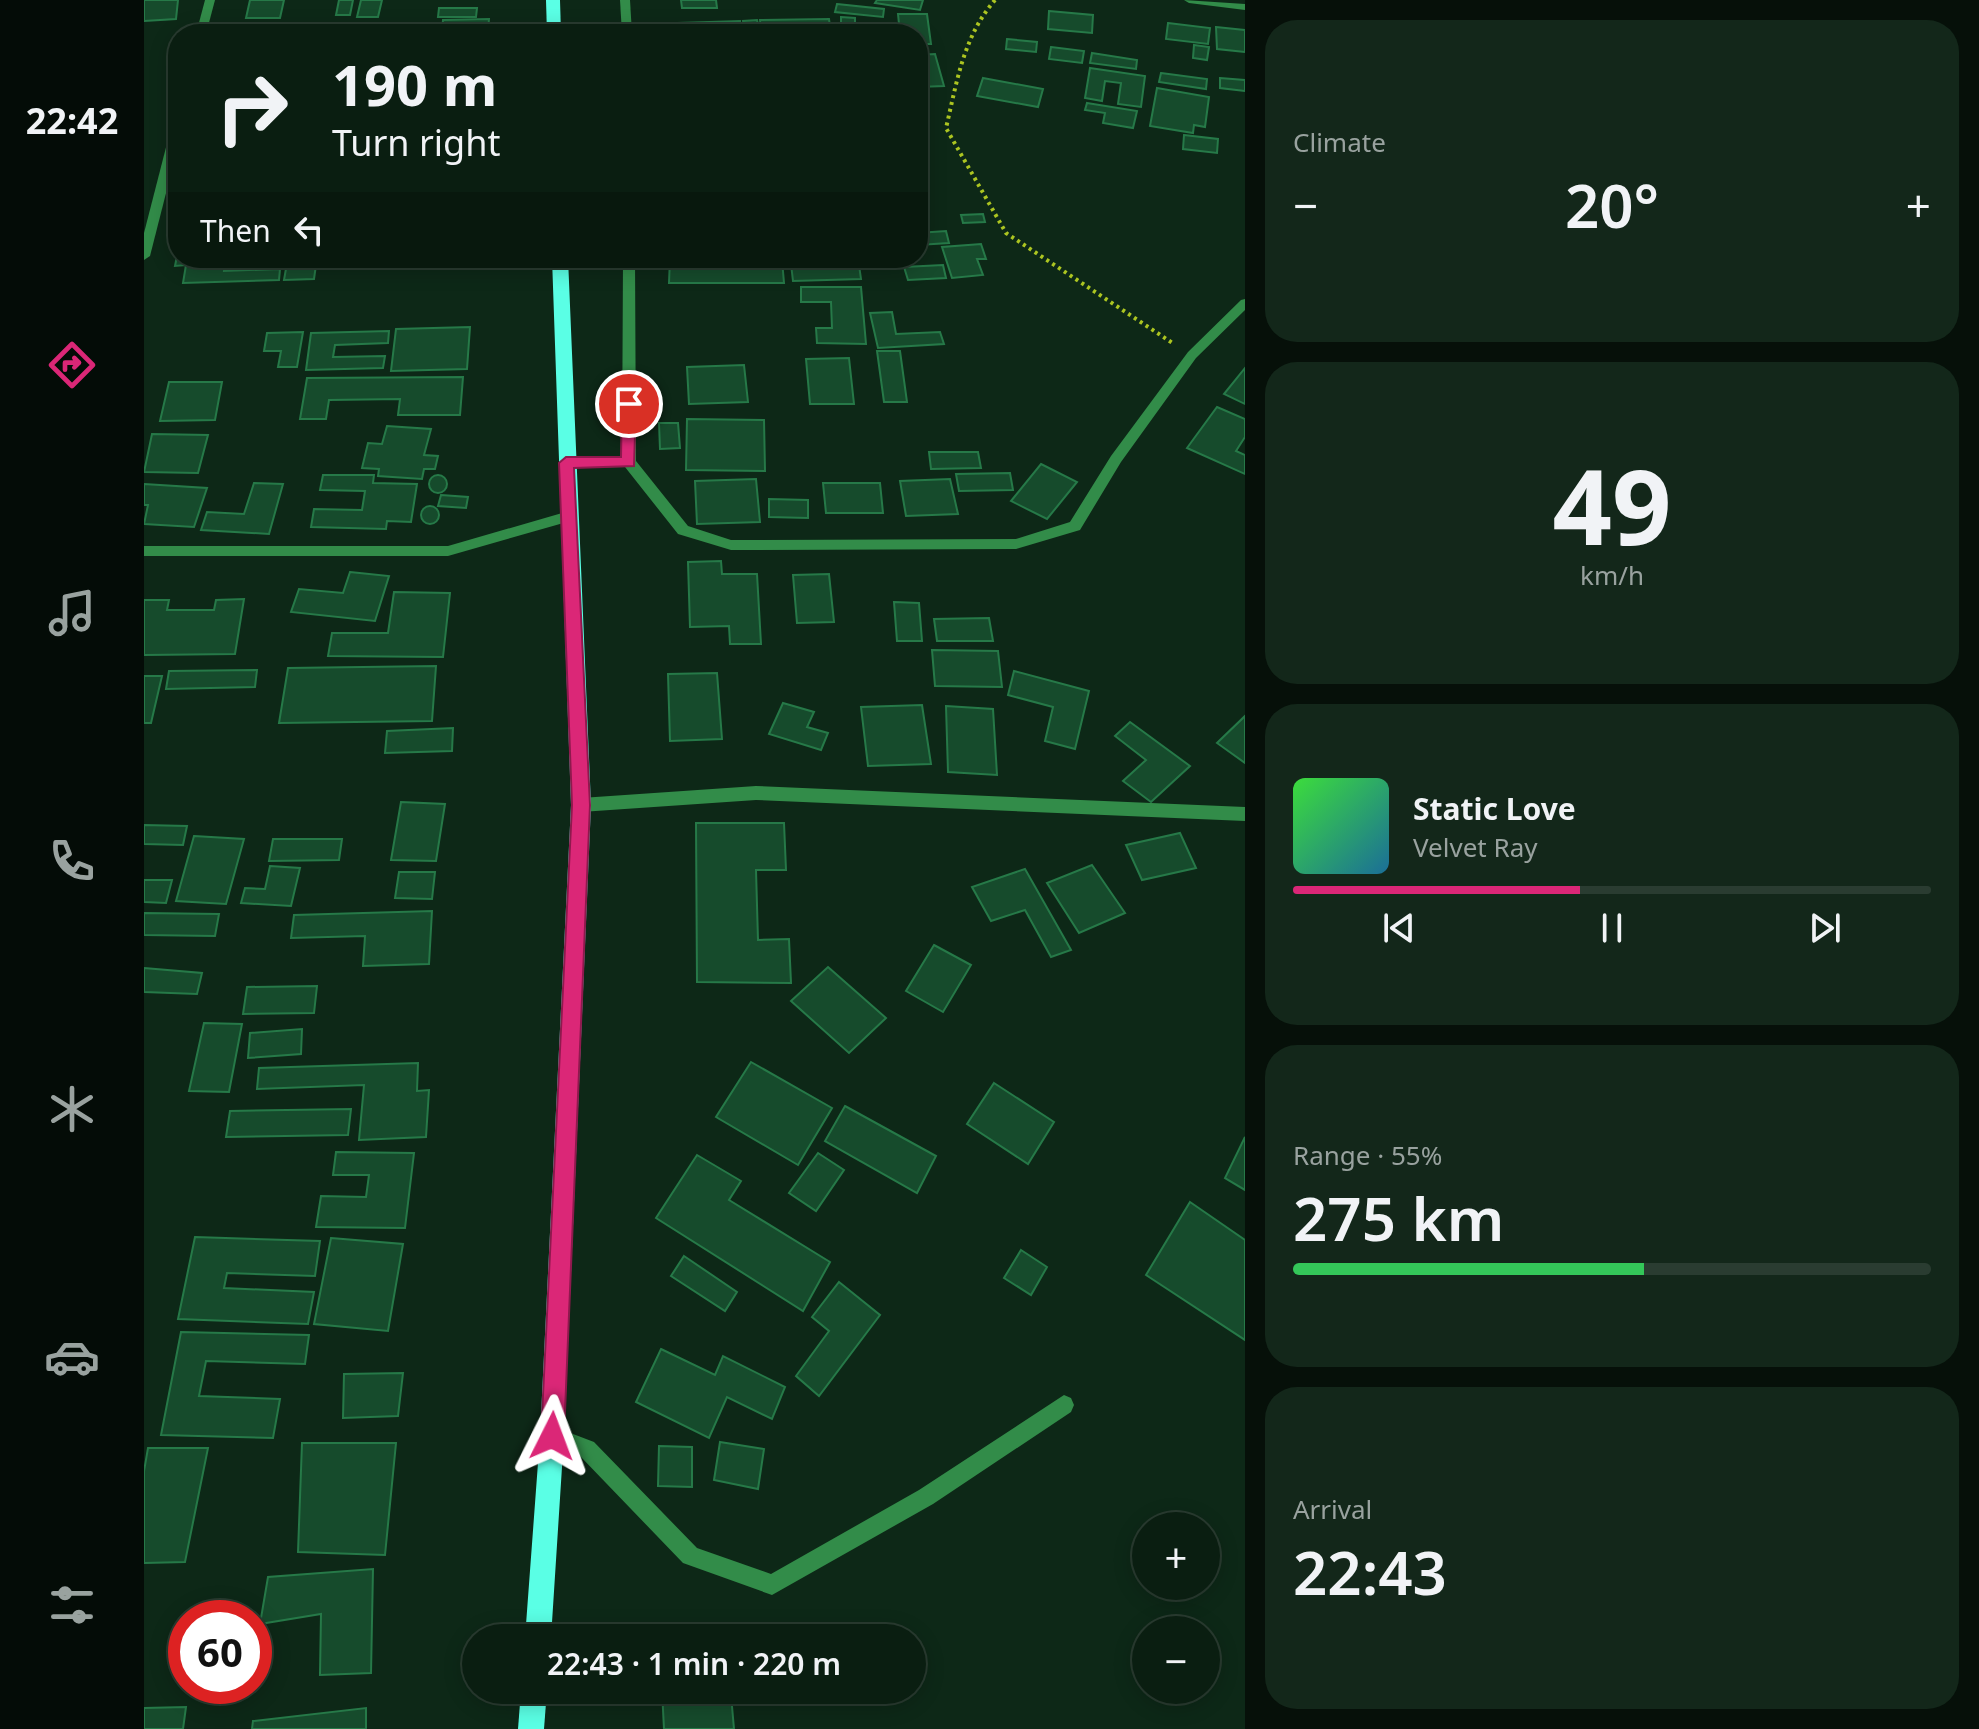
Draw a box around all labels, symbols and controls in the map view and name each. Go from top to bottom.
text: 190 m [332,46,497,122]
icon: right [200,56,304,160]
text: 22:42 [26,96,118,145]
text: Turn right [332,118,500,167]
text: Climate [1293,124,1386,160]
text: 20° [1565,164,1659,246]
text: − [1293,175,1318,235]
text: + [1906,175,1931,235]
icon: left [287,208,331,252]
text: Then [200,210,271,251]
icon: directions [44,337,100,393]
pin [595,370,663,438]
icon: arrive [607,382,651,426]
text: 49 [1553,434,1671,575]
text: km/h [1580,557,1644,593]
icon: music [44,585,100,641]
text: Static Love [1413,788,1576,829]
text: Velvet Ray [1413,829,1538,865]
icon: phone [44,833,100,889]
icon: previous [1377,906,1421,950]
icon: pause [1590,906,1634,950]
icon: next [1803,906,1847,950]
icon: climate [44,1081,100,1137]
text: Range · 55% [1293,1137,1442,1173]
text: 275 km [1293,1177,1504,1259]
icon: car [44,1329,100,1385]
position arrow [510,1394,594,1478]
text: Arrival [1293,1491,1372,1527]
map controls [1132,1512,1220,1704]
button: + [1132,1512,1220,1600]
text: 22:43 [1293,1531,1447,1613]
icon: filters [44,1577,100,1633]
speed limit sign: 60 [168,1600,272,1704]
button: − [1132,1616,1220,1704]
text: 22:43 · 1 min · 220 m [547,1643,841,1684]

